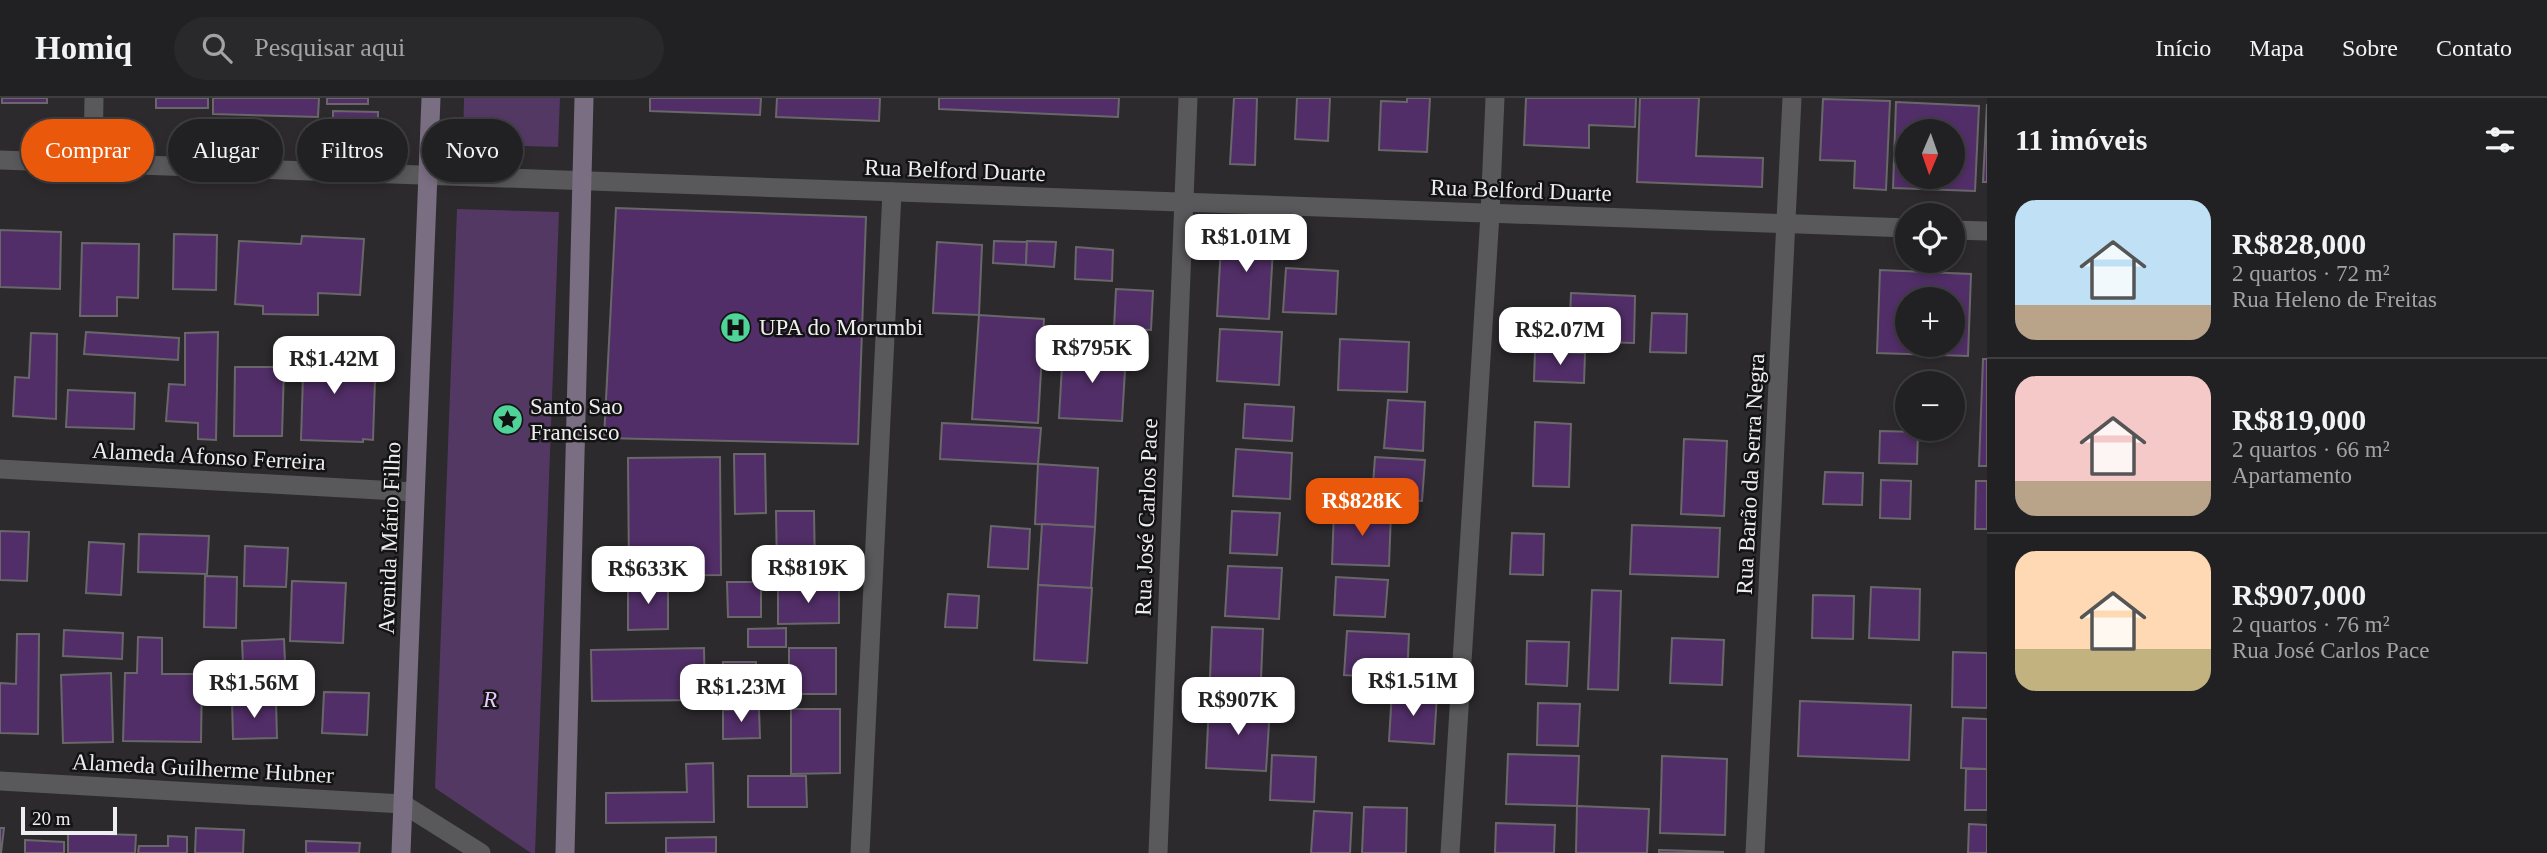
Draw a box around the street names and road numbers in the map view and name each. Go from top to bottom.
street label: Rua Belford Duarte [864,155,1046,186]
street label: Rua Belford Duarte [1430,175,1612,206]
street label: Rua Barão da Serra Negra [1732,353,1769,595]
street label: Rua José Carlos Pace [1131,418,1162,616]
street label: Alameda Afonso Ferreira [92,438,326,475]
street label: Avenida Mário Filho [374,441,405,635]
street label: Alameda Guilherme Hubner [72,749,335,788]

